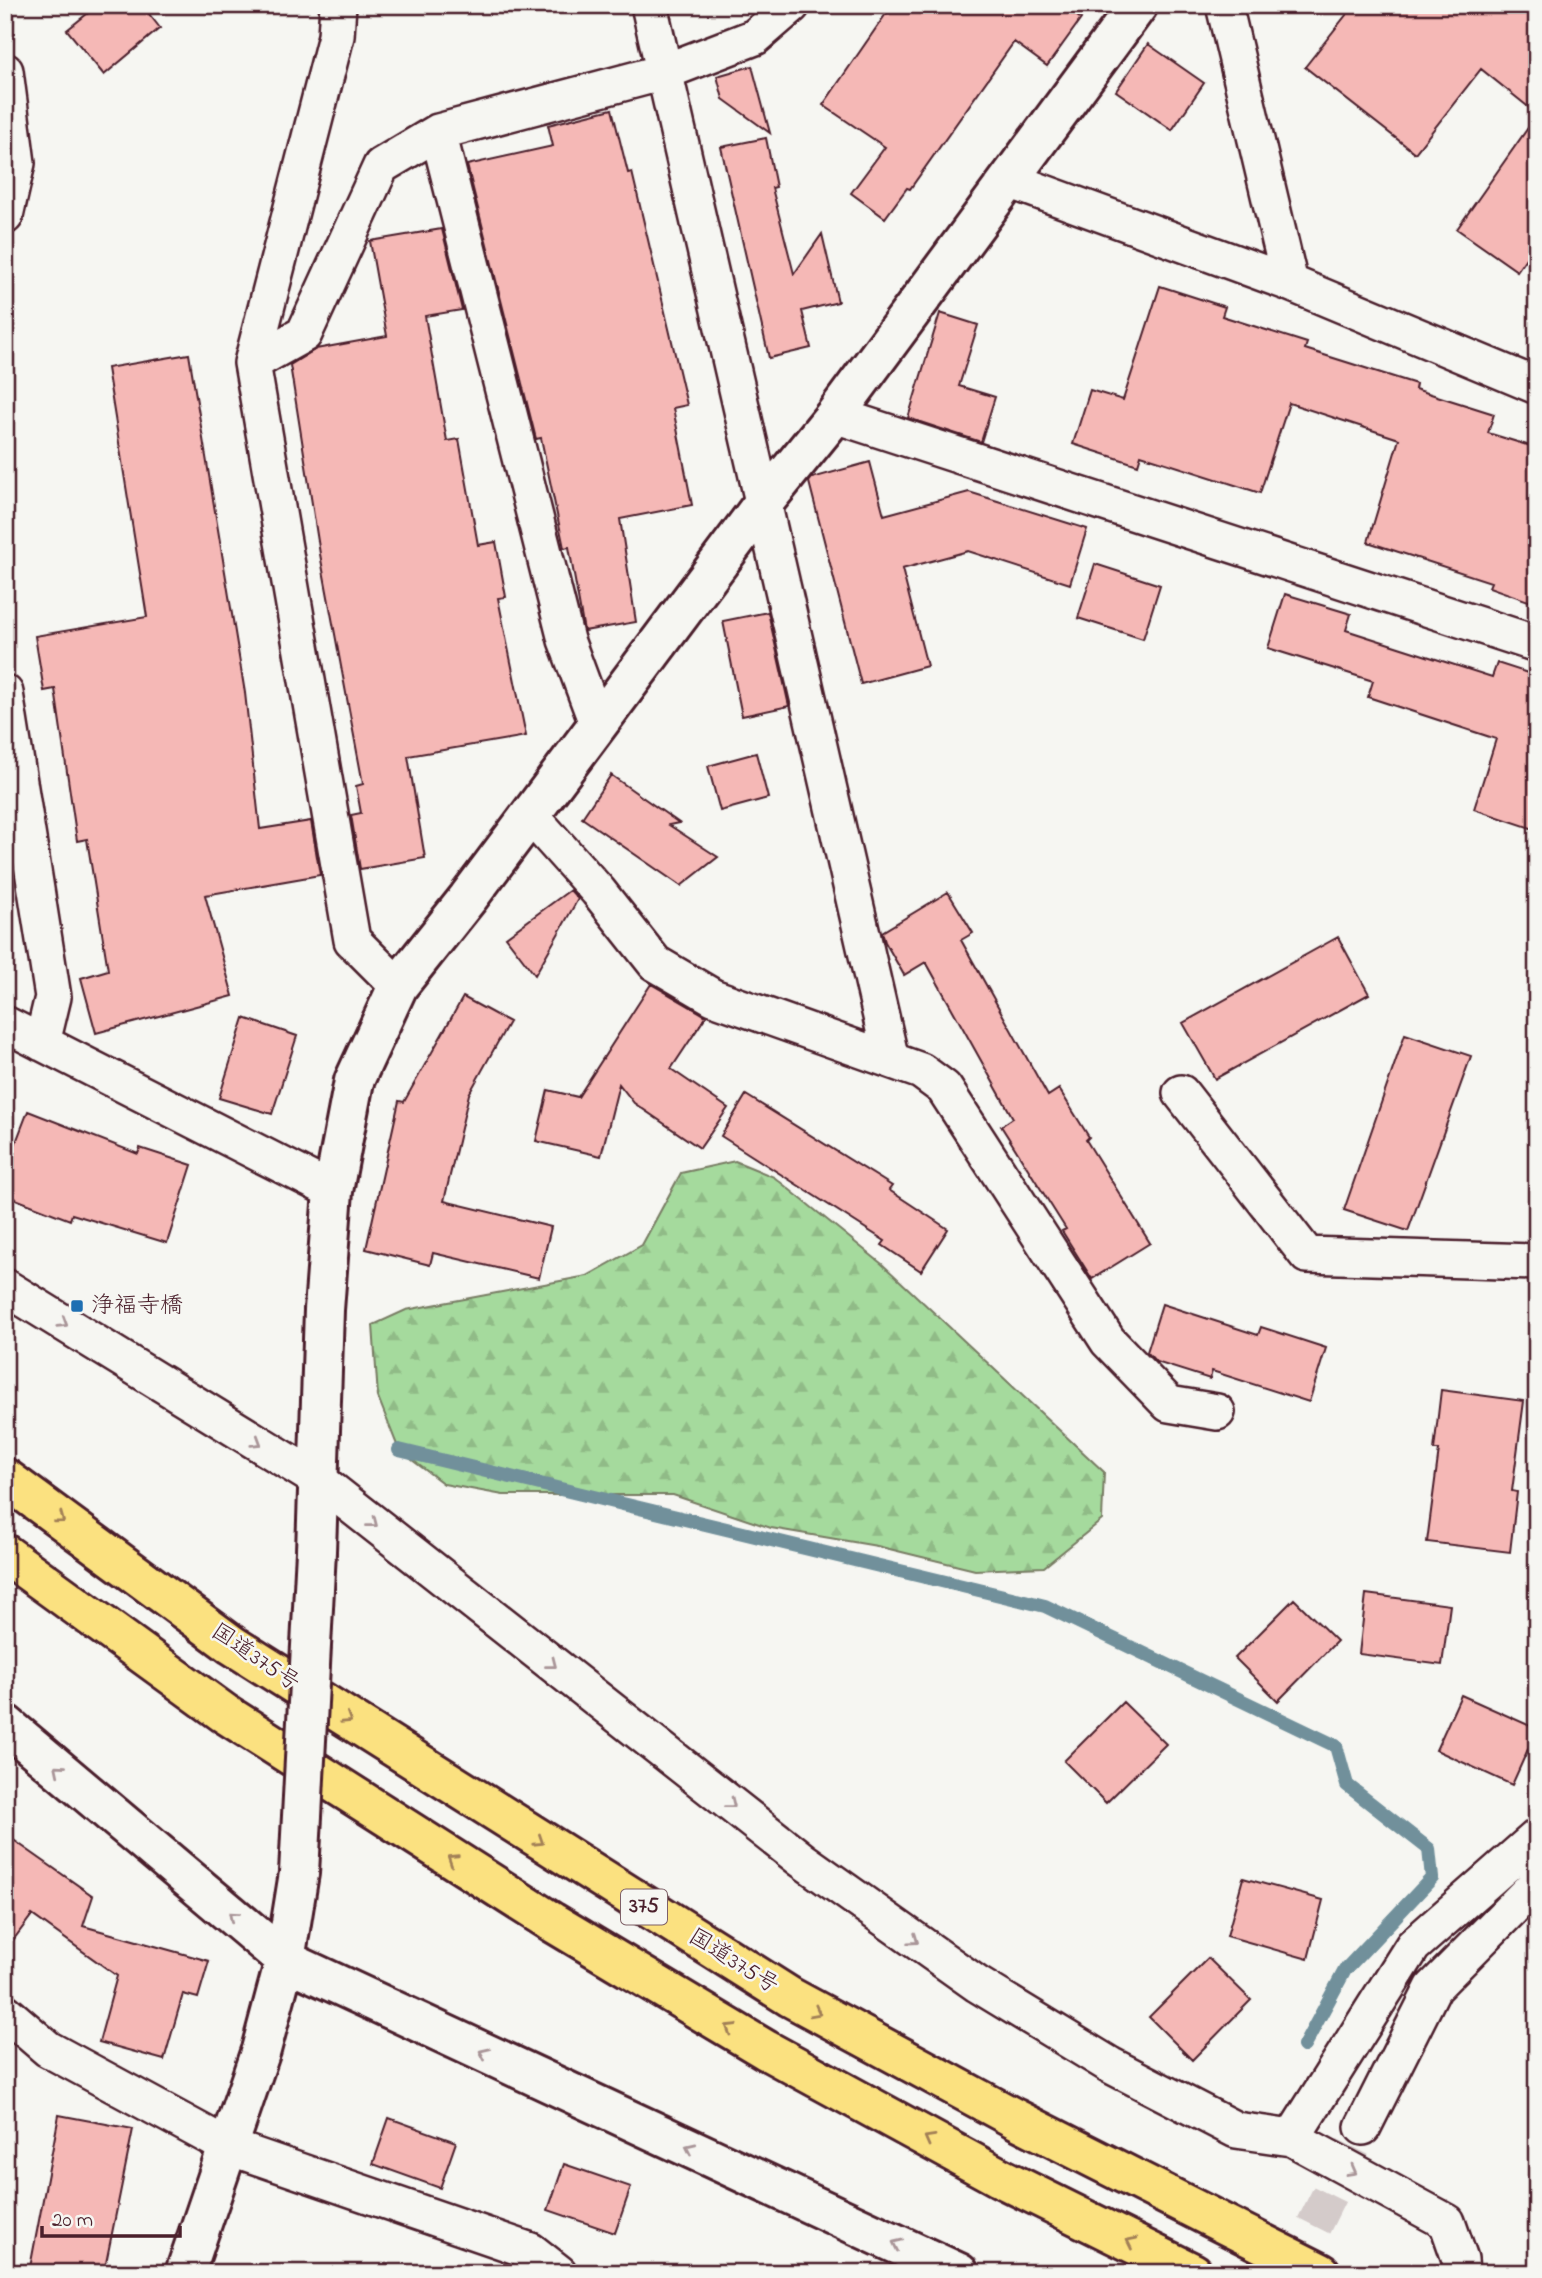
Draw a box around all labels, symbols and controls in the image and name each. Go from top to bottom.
place label: 浄福寺橋 [91,1290,183,1323]
marker: 浄福寺橋 [69,1298,85,1314]
one-way arrow [56,1315,69,1328]
one-way arrow [249,1434,262,1447]
one-way arrow [52,1511,65,1523]
one-way arrow [366,1515,378,1528]
street label: 国道375号 [204,1616,306,1700]
one-way arrow [545,1655,557,1668]
one-way arrow [340,1710,353,1723]
one-way arrow [54,1765,67,1777]
one-way arrow [723,1796,736,1809]
one-way arrow [531,1833,544,1845]
one-way arrow [447,1854,460,1867]
road number: 375 [621,1890,667,1924]
one-way arrow [228,1912,241,1924]
street label: 国道375号 [681,1921,785,2003]
one-way arrow [906,1931,919,1944]
one-way arrow [809,2003,821,2017]
one-way arrow [725,2024,738,2037]
one-way arrow [479,2047,491,2061]
one-way arrow [924,2133,936,2147]
one-way arrow [685,2142,698,2156]
one-way arrow [1345,2163,1358,2176]
scale bar [42,2194,180,2238]
text: 20 m [52,2206,93,2236]
one-way arrow [1126,2237,1138,2251]
one-way arrow [892,2238,904,2252]

